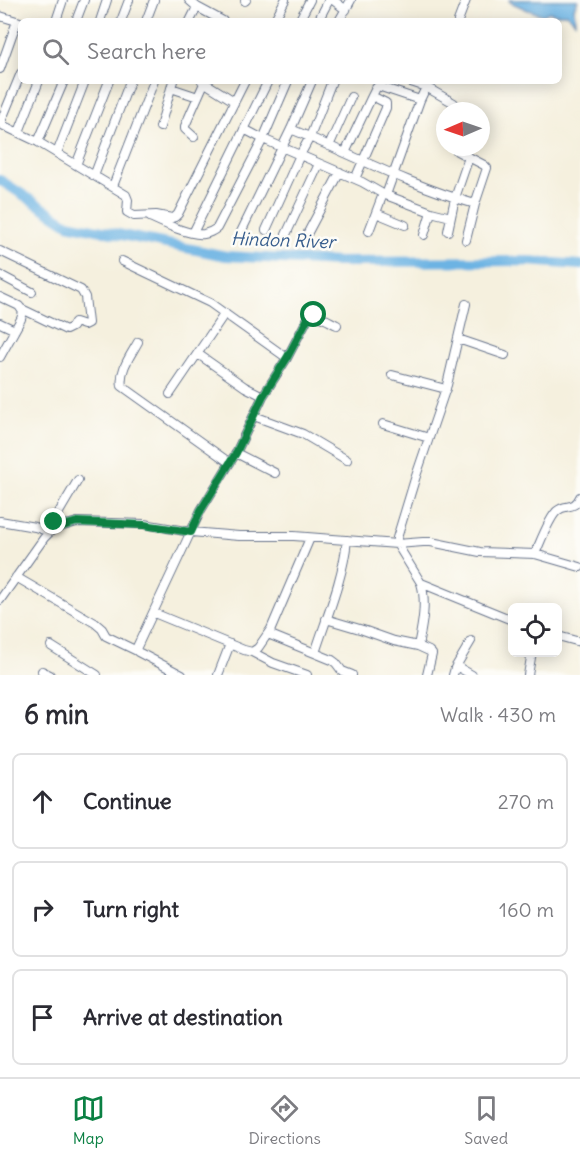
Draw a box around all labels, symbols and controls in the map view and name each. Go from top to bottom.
search box [18,18,562,84]
icon: search [39,35,72,68]
text: Search here [87,37,206,65]
north arrow [436,102,490,156]
water label: Hindon River [231,227,338,253]
route start [300,301,326,327]
route end [40,508,66,534]
map controls [508,603,562,657]
button: locate [508,603,562,657]
text: 6 min [24,698,89,731]
text: Walk · 430 m [440,702,556,727]
icon: ahead [26,785,59,818]
text: Continue [83,787,172,815]
text: 270 m [498,789,554,814]
icon: right [26,893,59,926]
text: Turn right [83,895,179,923]
text: 160 m [499,897,554,922]
icon: arrive [26,1001,59,1034]
text: Arrive at destination [83,1003,283,1031]
tab: Map [72,1092,105,1148]
tab: Directions [248,1092,321,1148]
tab: Saved [464,1092,508,1148]

